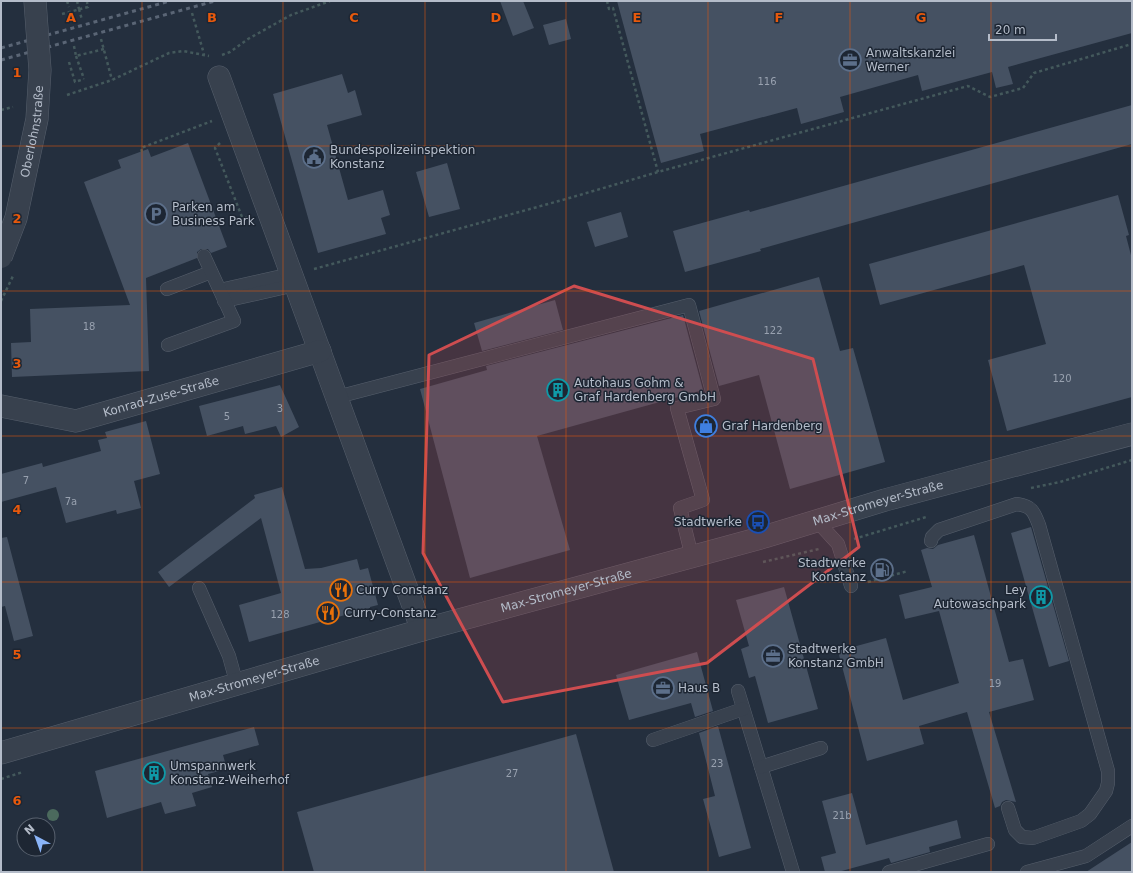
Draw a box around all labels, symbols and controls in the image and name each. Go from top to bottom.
text: A [66,10,76,25]
text: B [207,10,217,25]
text: C [349,10,359,25]
text: D [491,10,502,25]
text: E [633,10,641,25]
text: F [775,10,783,25]
text: G [916,10,926,25]
scale bar [989,16,1056,42]
text: 20 m [995,23,1026,37]
place label: Anwaltskanzlei Werner [866,46,955,74]
office icon: Anwaltskanzlei Werner [837,47,863,73]
text: 1 [12,65,22,80]
house number: 116 [757,76,777,87]
street label: Oberlohnstraße [18,85,46,179]
place label: Bundespolizeiinspektion Konstanz [330,143,475,171]
public building icon: Bundespolizeiinspektion Konstanz [301,144,327,170]
place label: Parken am Business Park [172,200,255,228]
parking icon: Parken am Business Park [143,201,169,227]
text: 2 [12,211,22,226]
house number: 18 [83,321,95,332]
house number: 122 [763,325,783,336]
text: 3 [12,356,22,371]
street label: Konrad-Zuse-Straße [102,373,221,420]
house number: 120 [1052,373,1072,384]
place label: Autohaus Gohm & Graf Hardenberg GmbH [574,376,716,404]
building icon: Autohaus Gohm & Graf Hardenberg GmbH [545,377,571,403]
house number: 3 [277,403,283,414]
house number: 5 [224,411,230,422]
shop icon: Graf Hardenberg [693,413,719,439]
place label: Graf Hardenberg [722,419,823,433]
house number: 7 [23,475,29,486]
street label: Max-Stromeyer-Straße [811,478,945,529]
house number: 7a [65,496,77,507]
text: 4 [12,502,22,517]
bus stop icon: Stadtwerke [745,509,771,535]
place label: Stadtwerke [674,515,742,529]
place label: Stadtwerke Konstanz [798,556,866,584]
fuel station icon: Stadtwerke Konstanz [869,557,895,583]
street label: Max-Stromeyer-Straße [499,566,633,615]
restaurant icon: Curry Constanz [328,577,354,603]
place label: Curry Constanz [356,583,448,597]
place label: Ley Autowaschpark [934,583,1026,611]
building icon: Ley Autowaschpark [1028,584,1054,610]
restaurant icon: Curry-Constanz [315,600,341,626]
place label: Curry-Constanz [344,606,436,620]
house number: 128 [270,609,290,620]
place label: Stadtwerke Konstanz GmbH [788,642,884,670]
office icon: Stadtwerke Konstanz GmbH [760,643,786,669]
text: 5 [12,647,22,662]
street label: Max-Stromeyer-Straße [188,653,321,705]
office icon: Haus B [650,675,676,701]
house number: 19 [989,678,1001,689]
place label: Haus B [678,681,720,695]
house number: 23 [711,758,723,769]
place label: Umspannwerk Konstanz-Weiherhof [170,759,290,787]
building icon: Umspannwerk Konstanz-Weiherhof [141,760,167,786]
house number: 27 [506,768,518,779]
text: 6 [12,793,22,808]
house number: 21b [832,810,852,821]
north arrow [16,817,56,857]
text: N [22,822,38,838]

